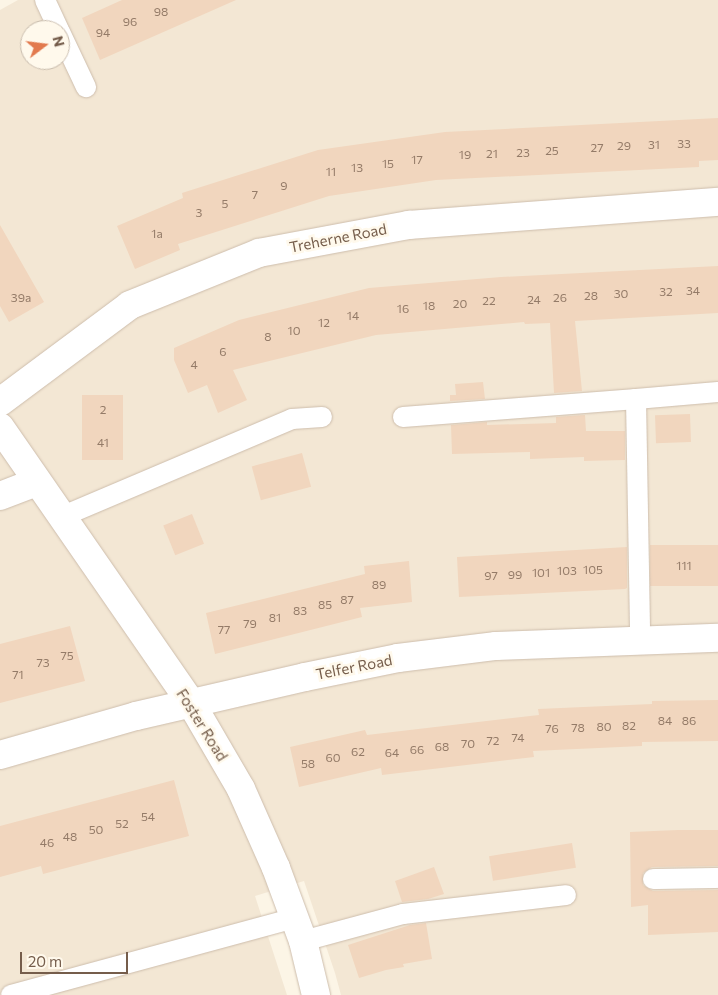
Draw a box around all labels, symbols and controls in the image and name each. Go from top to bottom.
house number: 98 [154,5,168,19]
house number: 96 [123,15,137,29]
north arrow [20,20,70,70]
house number: 94 [96,26,110,40]
text: N [49,34,69,49]
house number: 33 [677,137,691,151]
house number: 31 [648,138,660,152]
house number: 29 [617,139,631,153]
house number: 27 [591,141,603,155]
house number: 25 [545,144,559,158]
house number: 23 [516,146,530,160]
house number: 21 [486,147,498,161]
house number: 19 [459,148,471,162]
house number: 17 [411,153,423,167]
house number: 15 [382,157,394,171]
house number: 13 [351,161,363,175]
house number: 11 [326,165,336,179]
house number: 9 [280,179,288,193]
house number: 7 [252,188,258,202]
house number: 5 [222,197,228,211]
house number: 3 [196,206,202,220]
street label: Treherne Road [288,220,388,256]
house number: 1a [151,227,163,241]
house number: 34 [686,284,700,298]
house number: 32 [659,285,673,299]
house number: 30 [614,287,628,301]
house number: 28 [584,289,598,303]
house number: 39a [11,291,31,305]
house number: 26 [553,291,567,305]
house number: 24 [527,293,541,307]
house number: 22 [482,294,496,308]
house number: 20 [453,297,467,311]
house number: 18 [423,299,435,313]
house number: 16 [397,302,409,316]
house number: 14 [347,309,359,323]
house number: 12 [318,316,330,330]
house number: 10 [288,324,300,338]
house number: 8 [264,330,272,344]
house number: 6 [219,345,227,359]
house number: 4 [190,358,198,372]
house number: 2 [100,403,106,417]
house number: 41 [97,436,109,450]
house number: 111 [676,559,692,573]
house number: 105 [583,563,603,577]
house number: 103 [557,564,577,578]
house number: 101 [532,566,550,580]
house number: 99 [508,568,522,582]
house number: 97 [484,569,498,583]
house number: 89 [372,578,386,592]
house number: 87 [340,593,354,607]
house number: 85 [318,598,332,612]
house number: 83 [293,604,307,618]
house number: 81 [269,611,281,625]
house number: 79 [243,617,257,631]
house number: 77 [218,623,230,637]
house number: 75 [60,649,74,663]
street label: Telfer Road [314,651,394,683]
house number: 73 [36,656,50,670]
house number: 71 [12,668,24,682]
street label: Foster Road [173,686,231,764]
house number: 84 [658,714,672,728]
house number: 86 [682,714,696,728]
house number: 82 [622,719,636,733]
house number: 80 [596,720,612,734]
house number: 78 [571,721,585,735]
house number: 76 [545,722,559,736]
house number: 74 [512,731,524,745]
house number: 72 [487,734,499,748]
house number: 70 [461,737,475,751]
house number: 68 [435,740,449,754]
house number: 66 [410,743,424,757]
house number: 62 [351,745,365,759]
house number: 64 [385,746,399,760]
house number: 60 [325,751,341,765]
house number: 58 [301,757,315,771]
house number: 54 [141,810,155,824]
house number: 52 [115,817,129,831]
house number: 50 [89,823,103,837]
house number: 48 [63,830,77,844]
house number: 46 [40,836,54,850]
scale bar [22,942,130,974]
text: 20 m [28,952,62,970]

